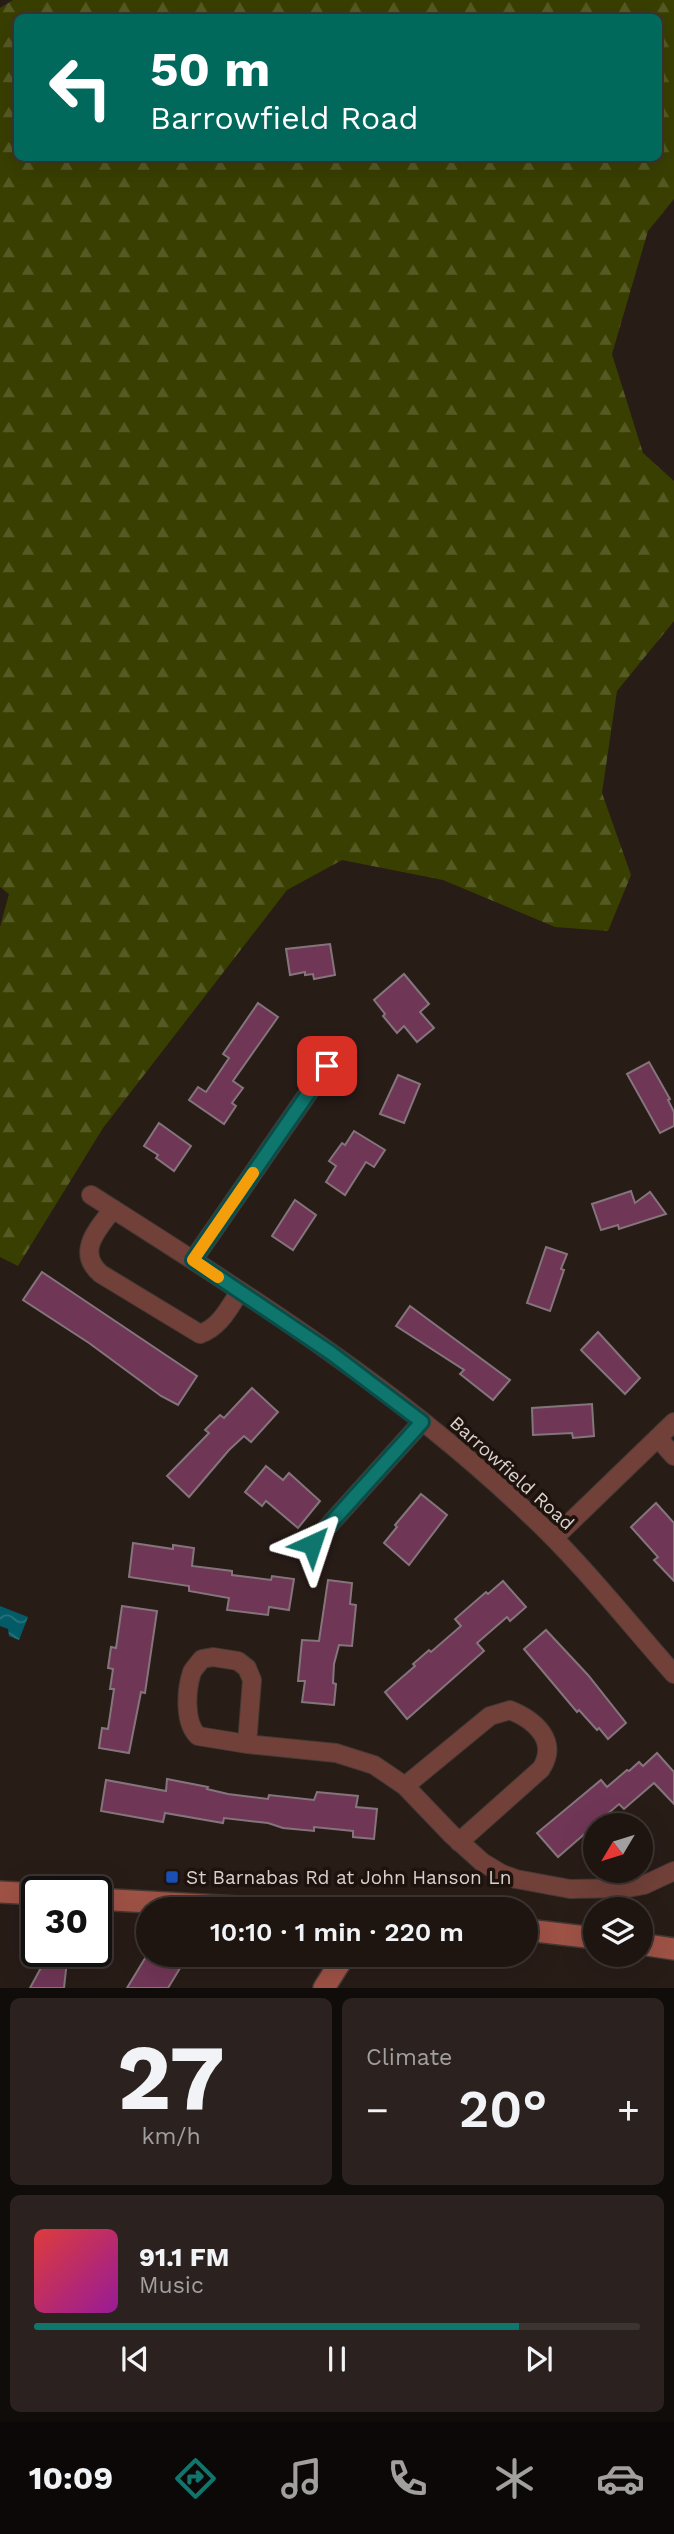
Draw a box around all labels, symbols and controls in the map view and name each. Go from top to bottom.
text: 50 m [150,40,270,98]
icon: left [35,42,126,133]
text: Barrowfield Road [150,99,418,137]
pin [297,1036,357,1096]
icon: arrive [308,1047,346,1085]
street label: Barrowfield Road [445,1411,579,1535]
position arrow [275,1507,349,1581]
north arrow [583,1813,653,1883]
map controls [583,1813,653,1967]
place label: St Barnabas Rd at John Hanson Ln [186,1866,511,1889]
marker: St Barnabas Rd at John Hanson Ln [164,1869,180,1885]
speed limit sign: 30 [21,1876,112,1967]
button: layers [583,1897,653,1967]
text: 10:10 · 1 min · 220 m [210,1917,464,1947]
text: 27 [117,2024,225,2131]
text: Climate [366,2044,452,2071]
text: 20° [459,2079,547,2140]
text: − [366,2088,389,2132]
text: + [617,2088,640,2132]
text: km/h [141,2123,201,2150]
text: 91.1 FM [139,2242,229,2272]
text: Music [139,2272,204,2299]
icon: previous [116,2340,154,2378]
icon: pause [318,2340,356,2378]
icon: next [520,2340,558,2378]
icon: directions [171,2454,220,2503]
icon: music [277,2454,326,2503]
icon: phone [383,2454,432,2503]
icon: climate [490,2454,539,2503]
icon: car [596,2454,645,2503]
text: 10:09 [29,2459,113,2497]

